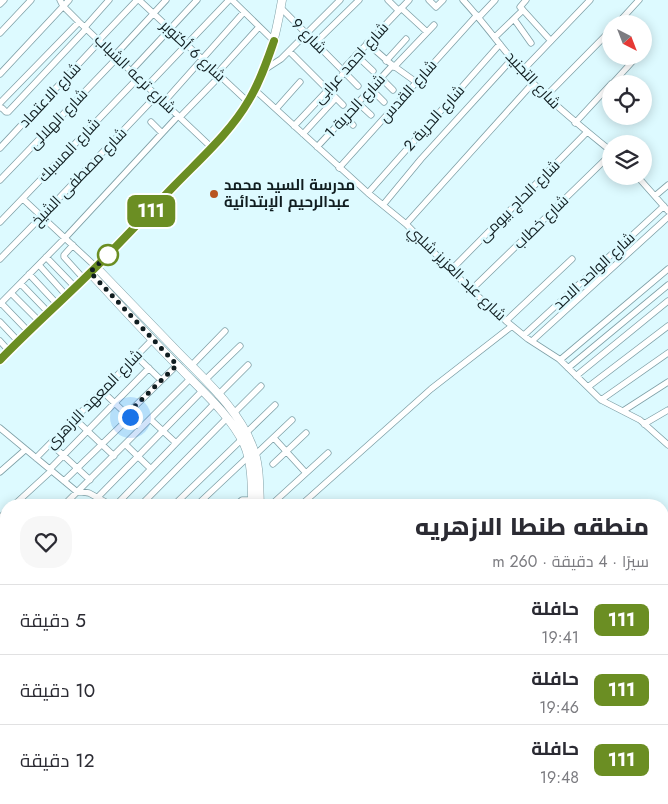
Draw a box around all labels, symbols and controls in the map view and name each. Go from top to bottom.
street label: شارع 9 [286,13,332,59]
street label: شارع 6 أكتوبر [155,14,230,87]
north arrow [602,15,652,65]
map controls [602,15,652,185]
street label: شارع احمد عرابى [308,17,394,109]
street label: شارع ترعه الشباب [89,29,181,119]
street label: شارع التجنيد [500,46,566,114]
street label: شارع القدس [374,55,442,127]
street label: شارع الاعتماد [14,57,86,133]
street label: شارع الحرية 1 [320,69,390,143]
button: locate [602,75,652,125]
street label: شارع الحرية 2 [398,80,470,156]
street label: شارع الهلالى [23,84,93,154]
street label: شارع المسبك [33,113,105,187]
street label: شارع مصطفى الشيخ [26,123,132,231]
button: layers [602,135,652,185]
street label: شارع الحاج بيومى [473,155,565,247]
place label: مدرسة السيد محمد عبدالرحيم الإبتدائية [224,174,355,213]
marker: مدرسة السيد محمد عبدالرحيم الإبتدائية [208,188,220,200]
street label: شارع خطاب [508,190,574,254]
line badge: 111 [122,195,180,227]
text: 111 [137,198,165,224]
street label: شارع عبد العزيز شلبي [402,220,511,327]
street label: شارع الواحد الاحد [548,227,640,315]
unlabelled marker [97,244,119,266]
street label: شارع المعهد الازهرى [40,344,148,454]
your location [118,405,143,430]
text: منطقه طنطا الازهريه [415,509,649,544]
button: heart [20,516,72,568]
text: سيرًا · 4 دقيقة · 260 m [492,550,649,573]
text: حافلة [531,595,579,622]
text: 5 دقيقة [20,607,86,634]
text: 111 [608,607,635,633]
text: 19:41 [541,626,579,649]
text: حافلة [531,665,579,692]
text: 10 دقيقة [20,677,95,704]
text: 111 [608,677,635,703]
text: 19:46 [539,696,579,719]
text: حافلة [531,735,579,762]
text: 12 دقيقة [20,747,95,774]
text: 111 [608,747,635,773]
text: 19:48 [540,766,579,789]

